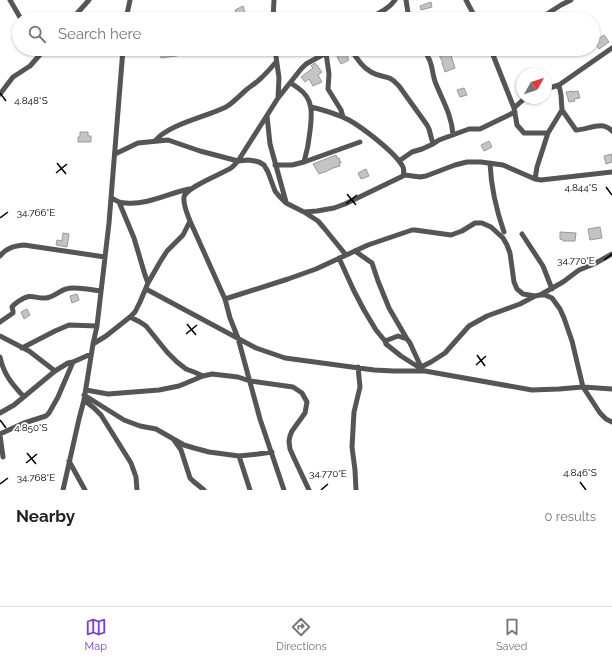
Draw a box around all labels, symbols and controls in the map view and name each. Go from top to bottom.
search box [12,12,600,56]
icon: search [26,23,48,45]
text: Search here [58,25,141,43]
north arrow [516,68,552,104]
text: 4.848°S [14,95,48,106]
text: 4.844°S [565,182,597,193]
text: 34.766°E [17,207,55,218]
text: 34.770°E [557,255,595,266]
text: 4.850°S [14,422,48,433]
text: 4.846°S [563,467,597,478]
text: 34.770°E [309,468,347,479]
text: 34.768°E [17,472,55,483]
text: Nearby [16,506,75,526]
text: 0 results [545,509,596,524]
tab: Map [85,616,107,653]
tab: Directions [276,616,327,653]
tab: Saved [496,616,527,653]

